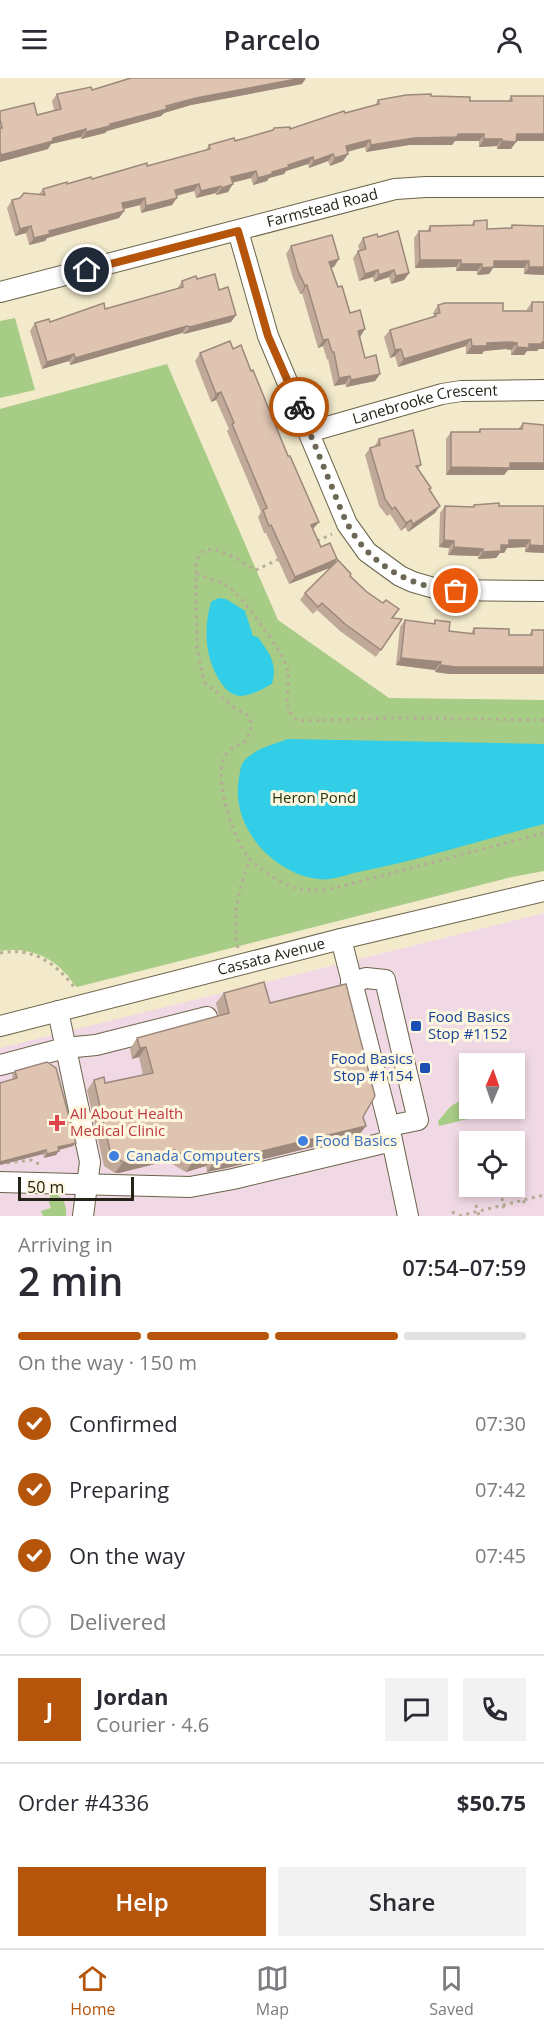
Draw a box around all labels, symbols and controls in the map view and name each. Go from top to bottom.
text: Parcelo [224,21,320,58]
icon: menu [18,23,51,56]
icon: person [493,23,526,56]
street label: Farmstead Road [264,183,380,231]
pin [61,244,112,295]
icon: home [70,253,103,286]
courier [269,377,329,437]
street label: Lanebrooke Crescent [350,380,498,428]
icon: bike [283,391,316,424]
pin [430,565,481,616]
icon: bag [439,574,472,607]
park label: Heron Pond [272,787,356,807]
street label: Cassata Avenue [215,932,327,979]
place label: Food Basics Stop #1152 [428,1006,510,1043]
marker: Food Basics Stop #1152 [409,1019,423,1033]
place label: Food Basics Stop #1154 [331,1048,413,1085]
north arrow [459,1053,525,1119]
map controls [459,1053,525,1197]
marker: Food Basics Stop #1154 [418,1061,432,1075]
place label: All About Health Medical Clinic [70,1103,183,1140]
marker: All About Health Medical Clinic [48,1114,66,1132]
place label: Food Basics [315,1130,397,1150]
button: locate [459,1131,525,1197]
marker: Food Basics [296,1134,310,1148]
place label: Canada Computers [126,1145,261,1165]
marker: Canada Computers [107,1149,121,1163]
scale bar [18,1174,134,1202]
text: 50 m [27,1176,64,1198]
text: Arriving in [18,1231,113,1258]
text: 07:54–07:59 [402,1252,526,1282]
text: 2 min [18,1254,123,1307]
text: On the way · 150 m [18,1349,197,1376]
icon: check [18,1407,51,1440]
text: Confirmed [69,1408,178,1438]
text: 07:30 [475,1410,526,1437]
icon: check [18,1473,51,1506]
text: Preparing [69,1474,169,1504]
text: 07:42 [475,1476,526,1503]
icon: check [18,1539,51,1572]
text: On the way [69,1540,185,1570]
text: 07:45 [475,1542,526,1569]
text: Delivered [69,1606,167,1636]
button: chat [385,1678,448,1741]
button: phone [463,1678,526,1741]
text: Jordan [96,1681,169,1711]
text: J [46,1694,53,1724]
text: Courier · 4.6 [96,1711,209,1738]
text: Order #4336 [18,1787,149,1817]
text: $50.75 [457,1787,526,1817]
button: Help [18,1867,266,1936]
button: Share [278,1867,526,1936]
tab: Home [70,1962,115,2020]
tab: Map [256,1962,289,2020]
tab: Saved [429,1962,474,2020]

